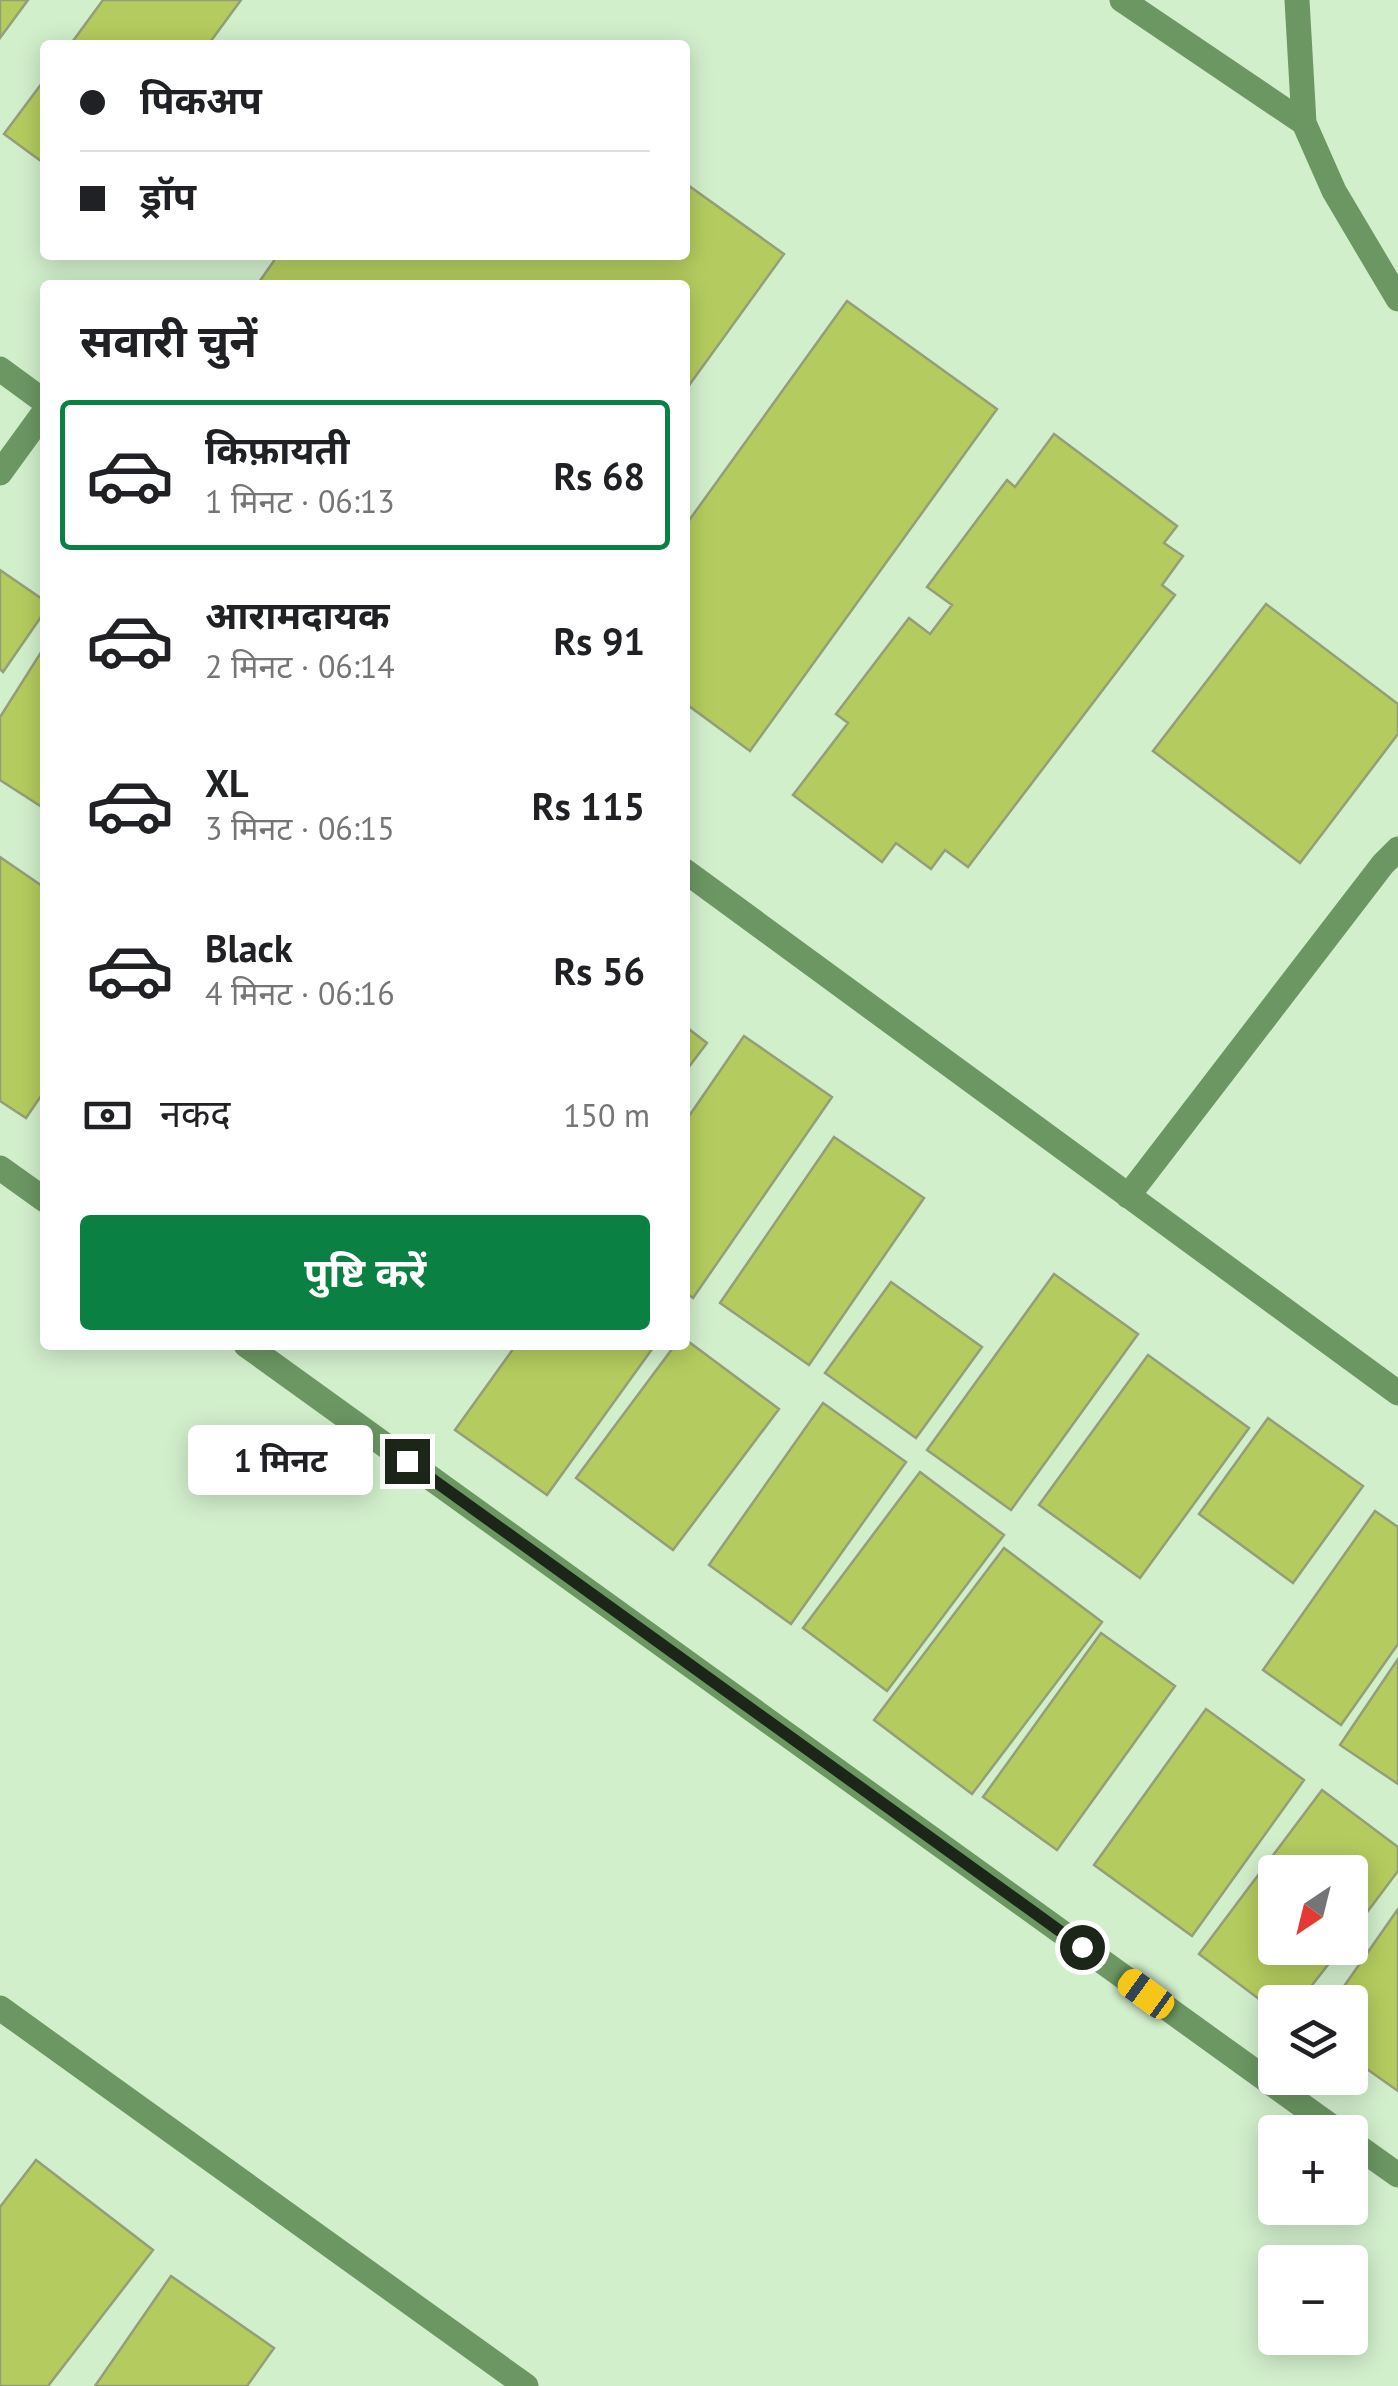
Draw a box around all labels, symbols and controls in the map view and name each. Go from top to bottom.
text: पिकअप [140,75,262,124]
text: ड्रॉप [140,171,196,220]
text: सवारी चुनें [80,311,257,369]
text: किफ़ायती [205,425,349,474]
icon: car [85,430,175,520]
text: Rs 68 [553,451,645,500]
text: 1 मिनट · 06:13 [205,480,395,522]
text: आरामदायक [205,590,389,639]
icon: car [85,595,175,685]
text: Rs 91 [553,616,645,665]
text: 2 मिनट · 06:14 [205,645,395,687]
text: XL [205,758,249,807]
icon: car [85,760,175,850]
text: Rs 115 [532,781,645,830]
text: 3 मिनट · 06:15 [205,807,395,849]
text: Black [205,923,293,972]
icon: car [85,925,175,1015]
text: Rs 56 [553,946,645,995]
text: 4 मिनट · 06:16 [205,972,395,1014]
icon: cash [80,1088,135,1143]
text: नकद [160,1088,230,1137]
text: 150 m [563,1094,650,1136]
button: पुष्टि करें [80,1215,650,1330]
callout: 1 मिनट [187,1426,372,1496]
text: 1 मिनट [234,1439,327,1481]
route end [385,1439,430,1484]
north arrow [1258,1855,1368,1965]
map controls [1258,1855,1368,2355]
route start [1060,1925,1105,1970]
car [1113,1964,1179,2024]
button: layers [1258,1985,1368,2095]
button: + [1258,2115,1368,2225]
button: − [1258,2245,1368,2355]

